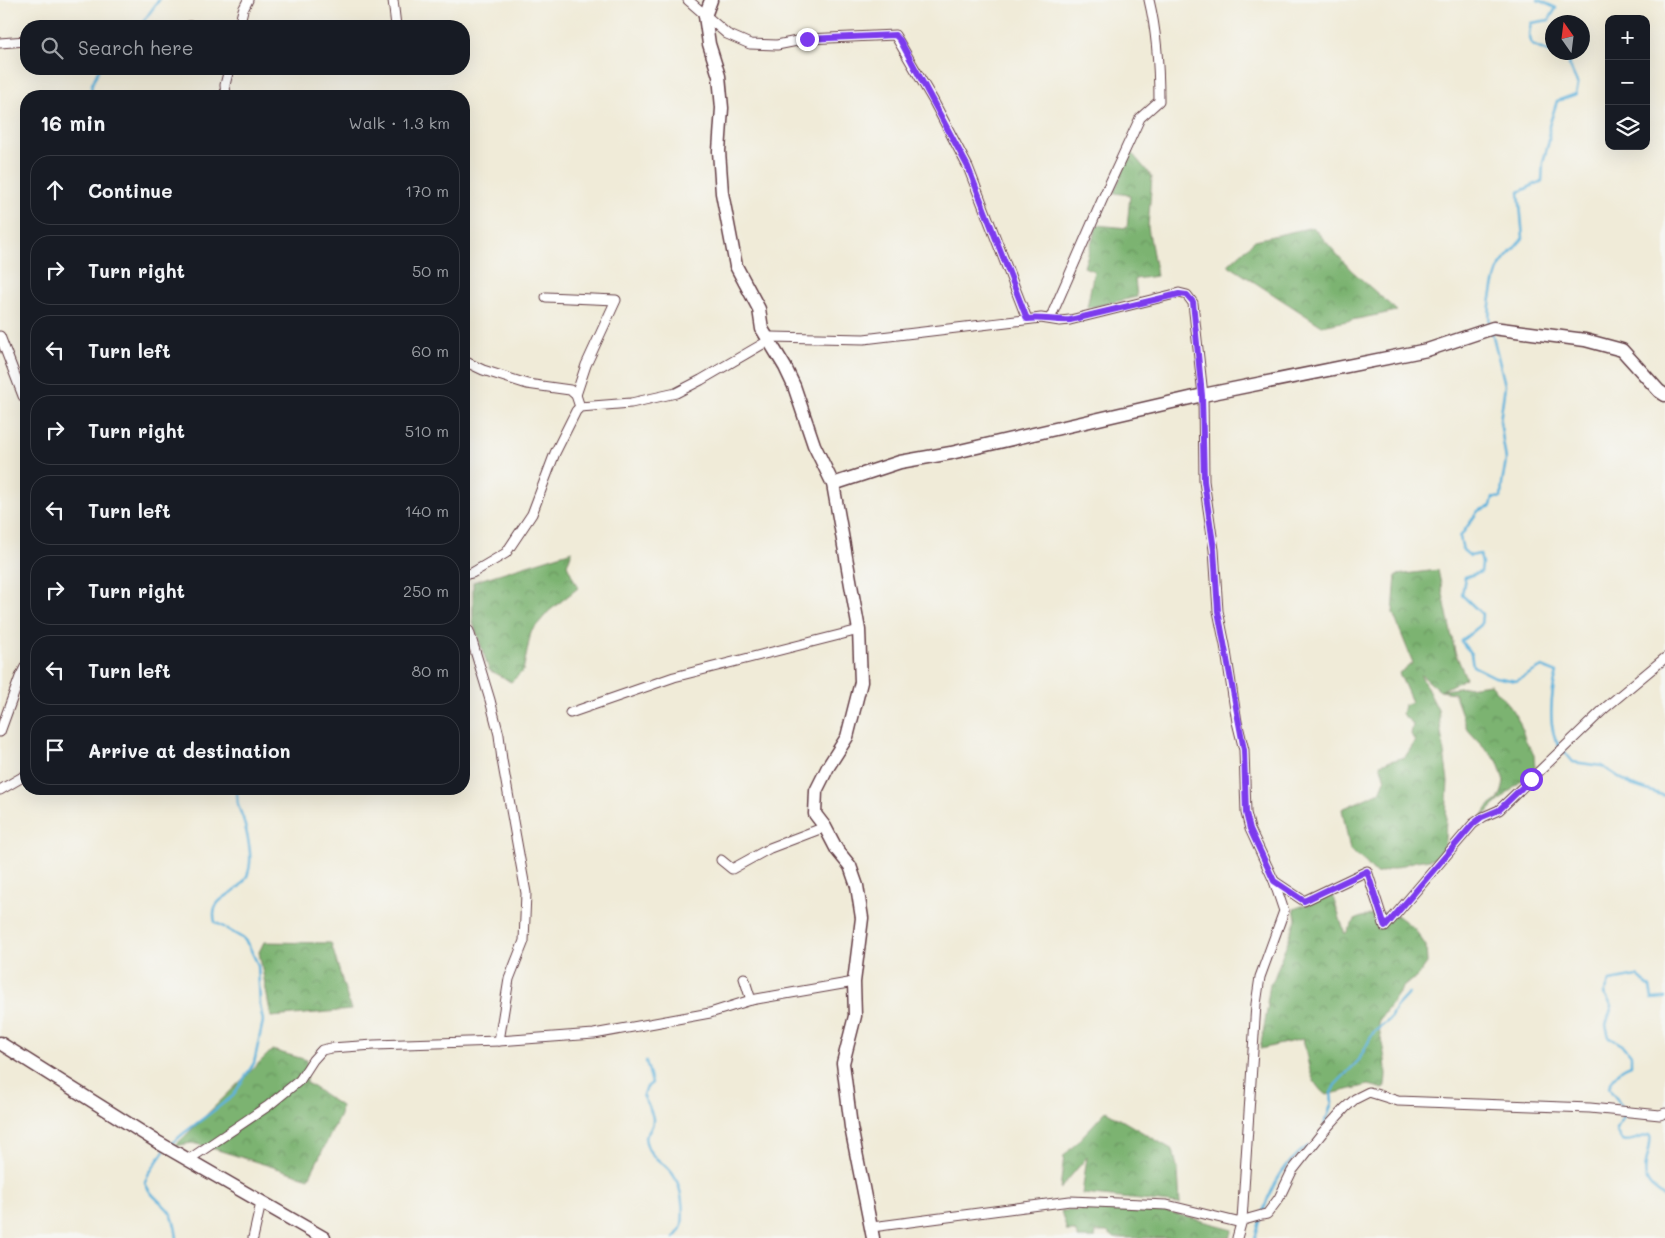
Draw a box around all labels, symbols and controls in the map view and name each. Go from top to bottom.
north arrow [1545,15,1590,60]
map controls [1605,15,1650,150]
button: + [1605,15,1650,60]
search box [20,20,470,75]
route end [796,28,819,51]
icon: search [38,34,66,62]
text: Search here [78,35,194,60]
button: − [1605,60,1650,105]
button: layers [1605,105,1650,150]
text: 16 min [40,109,105,136]
text: Walk · 1.3 km [349,112,450,133]
icon: ahead [41,176,69,204]
text: Continue [88,178,173,203]
text: 170 m [405,180,449,201]
icon: right [41,256,69,284]
text: Turn right [88,258,185,283]
text: 50 m [412,260,449,281]
icon: left [41,336,69,364]
text: Turn left [88,338,171,363]
text: 60 m [412,340,449,361]
icon: right [41,416,69,444]
text: Turn right [88,418,185,443]
text: 510 m [405,420,449,441]
icon: left [41,496,69,524]
text: Turn left [88,498,171,523]
text: 140 m [405,500,449,521]
icon: right [41,576,69,604]
text: Turn right [88,578,185,603]
text: 250 m [403,580,449,601]
icon: left [41,656,69,684]
text: Turn left [88,658,171,683]
text: 80 m [412,660,449,681]
icon: arrive [41,736,69,764]
text: Arrive at destination [88,738,291,763]
route start [1520,768,1543,791]

